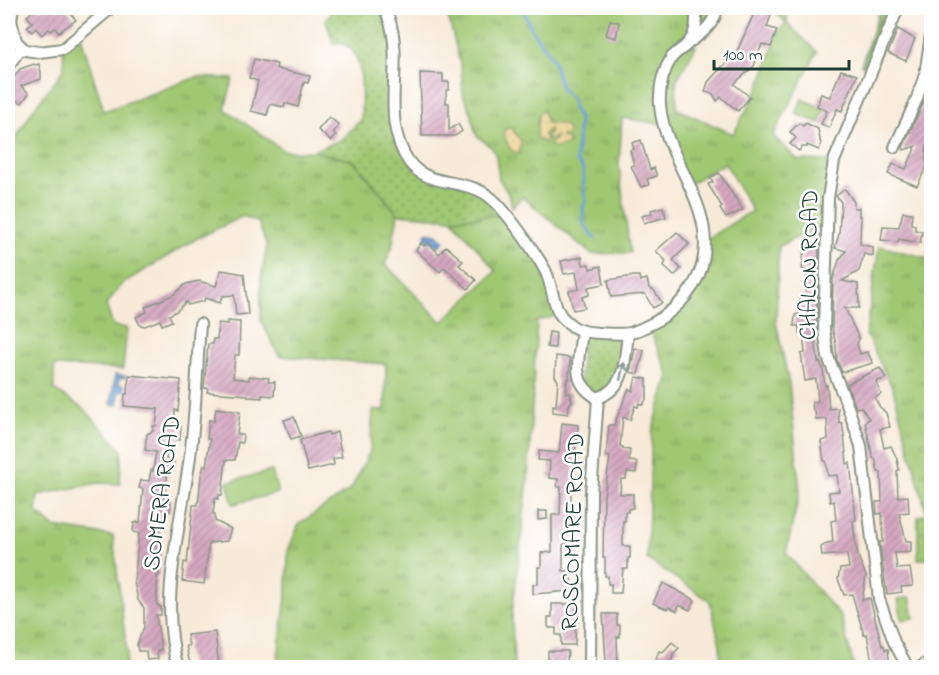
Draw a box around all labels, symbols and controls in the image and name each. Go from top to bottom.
scale bar [714,33,849,71]
text: 100 m [723,43,763,69]
street label: CHALON ROAD [792,190,829,341]
one-way arrow [616,362,628,381]
street label: SOMERA ROAD [135,414,192,573]
street label: ROSCOMARE ROAD [554,433,595,632]

